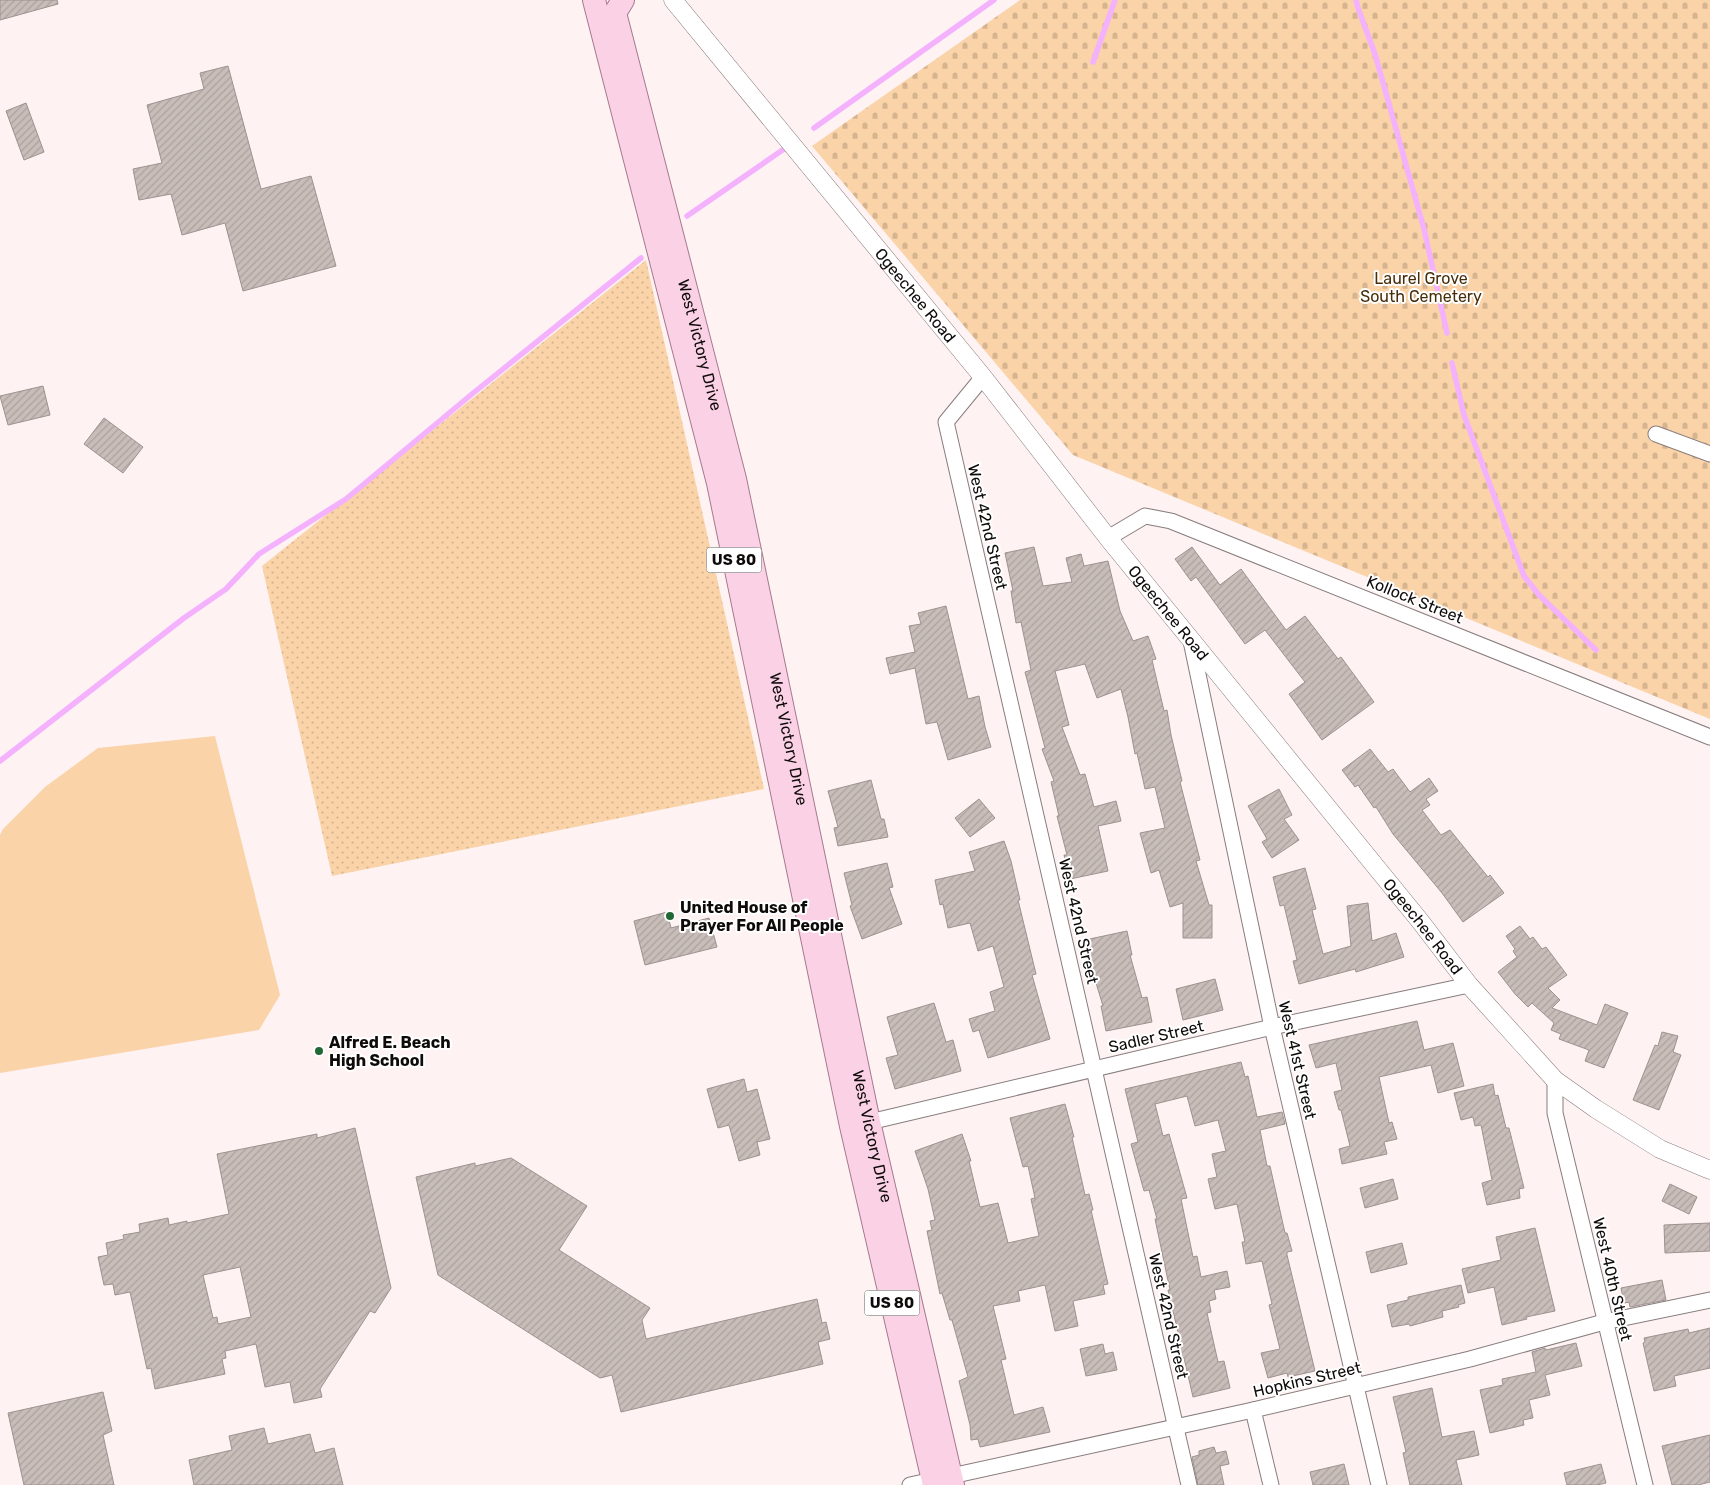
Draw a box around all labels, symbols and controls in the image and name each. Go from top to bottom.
street label: Ogeechee Road [871,244,960,346]
park label: Laurel Grove South Cemetery [1360,269,1482,306]
street label: West Victory Drive [674,277,726,413]
street label: West 42nd Street [964,462,1011,592]
road number: US 80 [706,548,762,572]
street label: Ogeechee Road [1124,562,1213,664]
street label: Kollock Street [1364,571,1466,627]
street label: West Victory Drive [766,671,812,807]
street label: West 42nd Street [1055,856,1102,986]
street label: Ogeechee Road [1379,875,1466,978]
place label: United House of Prayer For All People [680,898,844,935]
marker: United House of Prayer For All People [664,910,676,922]
street label: West 41st Street [1275,999,1320,1121]
street label: Sadler Street [1107,1016,1206,1057]
place label: Alfred E. Beach High School [329,1033,451,1070]
marker: Alfred E. Beach High School [313,1045,325,1057]
street label: West Victory Drive [848,1069,896,1204]
street label: West 40th Street [1589,1216,1636,1343]
street label: West 42nd Street [1145,1251,1192,1381]
road number: US 80 [864,1290,920,1316]
street label: Hopkins Street [1251,1358,1363,1401]

